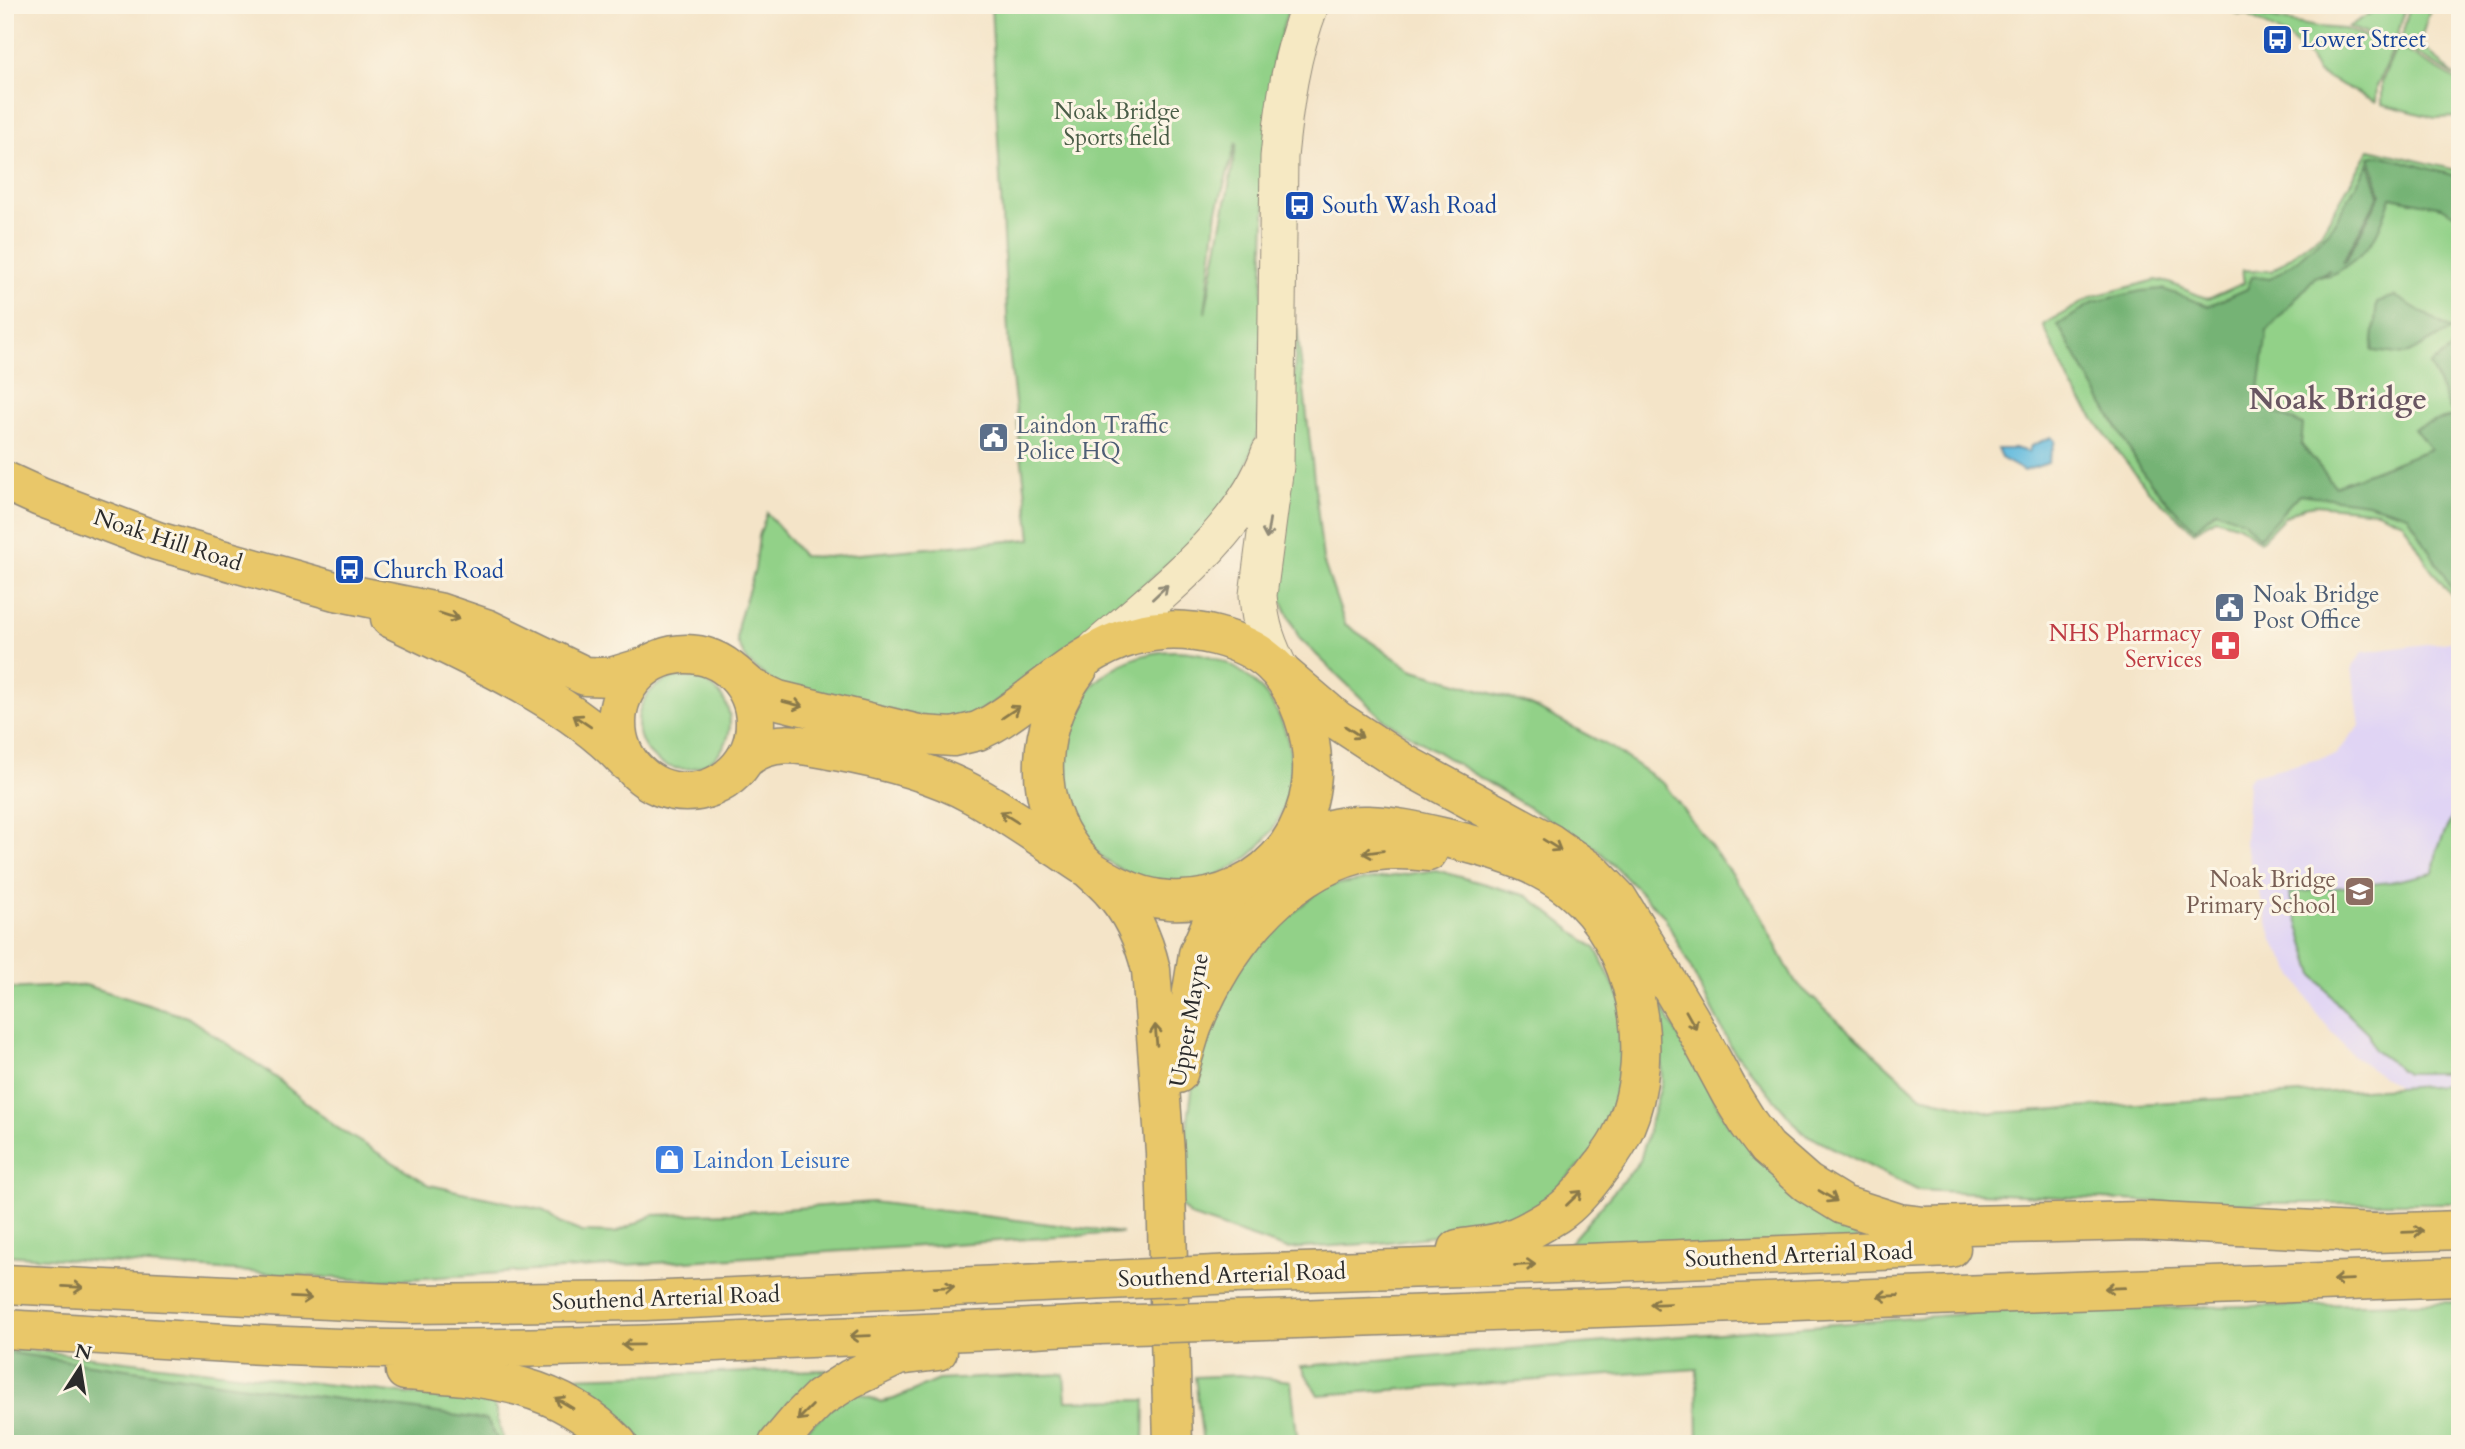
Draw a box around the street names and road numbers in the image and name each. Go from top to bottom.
street label: Noak Hill Road [90,501,247,579]
street label: Upper Mayne [1162,951,1216,1089]
street label: Southend Arterial Road [1684,1236,1914,1274]
street label: Southend Arterial Road [1117,1256,1347,1294]
street label: Southend Arterial Road [551,1279,781,1317]

